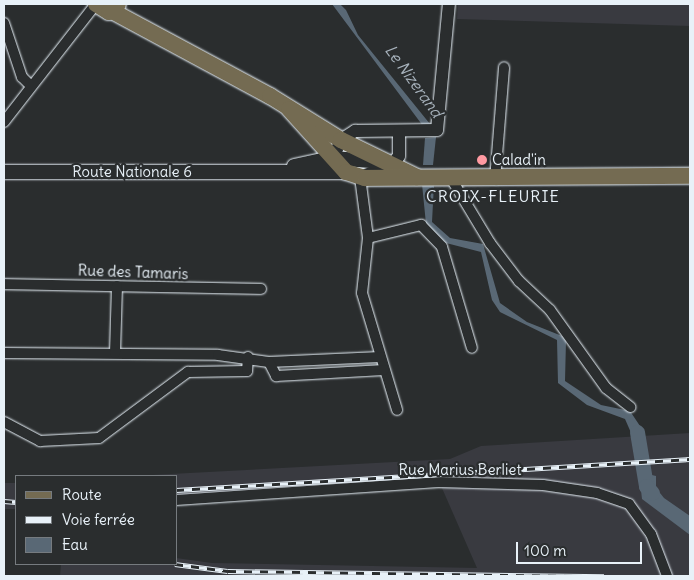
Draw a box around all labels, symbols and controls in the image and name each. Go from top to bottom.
water label: Le Nizerand [381,41,447,121]
place label: Calad'in [492,151,546,169]
marker: Calad'in [476,154,488,166]
street label: Route Nationale 6 [72,163,192,181]
district label: CROIX-FLEURIE [424,186,562,206]
street label: Rue des Tamaris [77,261,189,283]
street label: Rue Marius Berliet [399,461,521,479]
legend [15,475,178,565]
text: Route [62,485,102,504]
text: Voie ferrée [62,510,135,529]
scale bar [519,532,645,564]
text: Eau [62,535,88,554]
text: 100 m [524,541,566,560]

